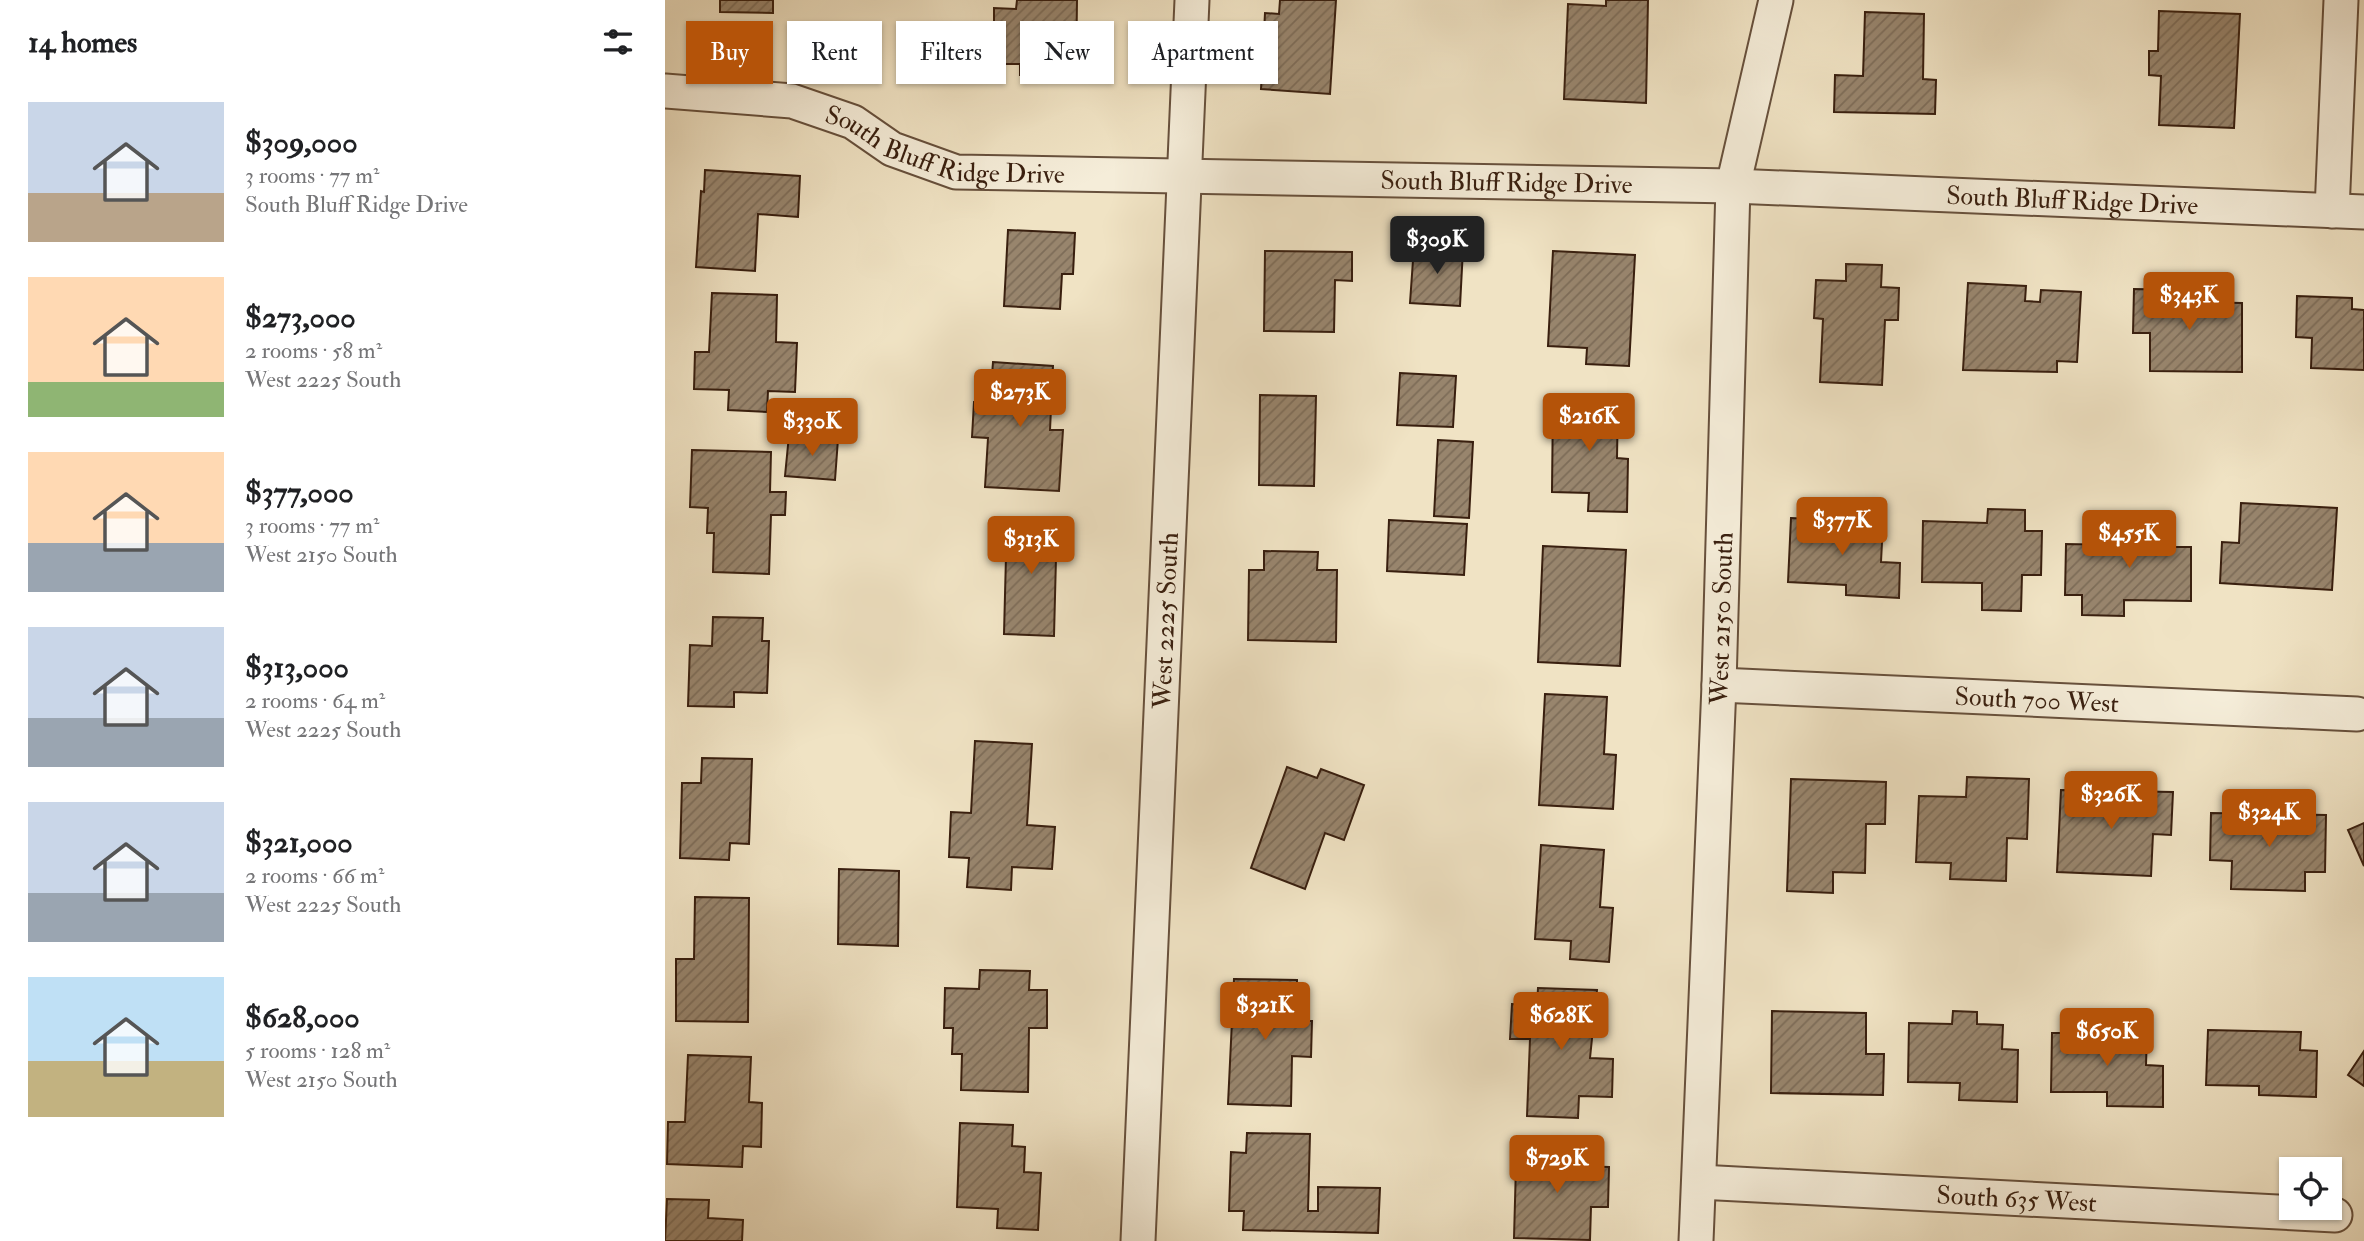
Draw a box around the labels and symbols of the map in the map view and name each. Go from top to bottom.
street label: South Bluff Ridge Drive [821,99,1065,191]
street label: South Bluff Ridge Drive [1380,165,1633,201]
street label: South Bluff Ridge Drive [1946,180,2199,222]
pin: $309K [1388,216,1486,276]
pin: $343K [2140,272,2238,332]
pin: $273K [971,370,1069,429]
pin: $216K [1540,393,1638,453]
pin: $330K [763,398,861,458]
pin: $377K [1793,498,1891,557]
pin: $455K [2080,510,2178,570]
pin: $313K [982,516,1080,576]
street label: West 2225 South [1146,531,1186,711]
street label: West 2150 South [1703,531,1740,707]
street label: South 700 West [1954,681,2119,720]
pin: $326K [2062,772,2160,831]
pin: $324K [2220,790,2318,849]
pin: $321K [1216,982,1314,1042]
pin: $628K [1512,992,1610,1052]
pin: $650K [2058,1009,2156,1068]
pin: $729K [1508,1136,1606,1195]
street label: South 635 West [1936,1179,2097,1220]

